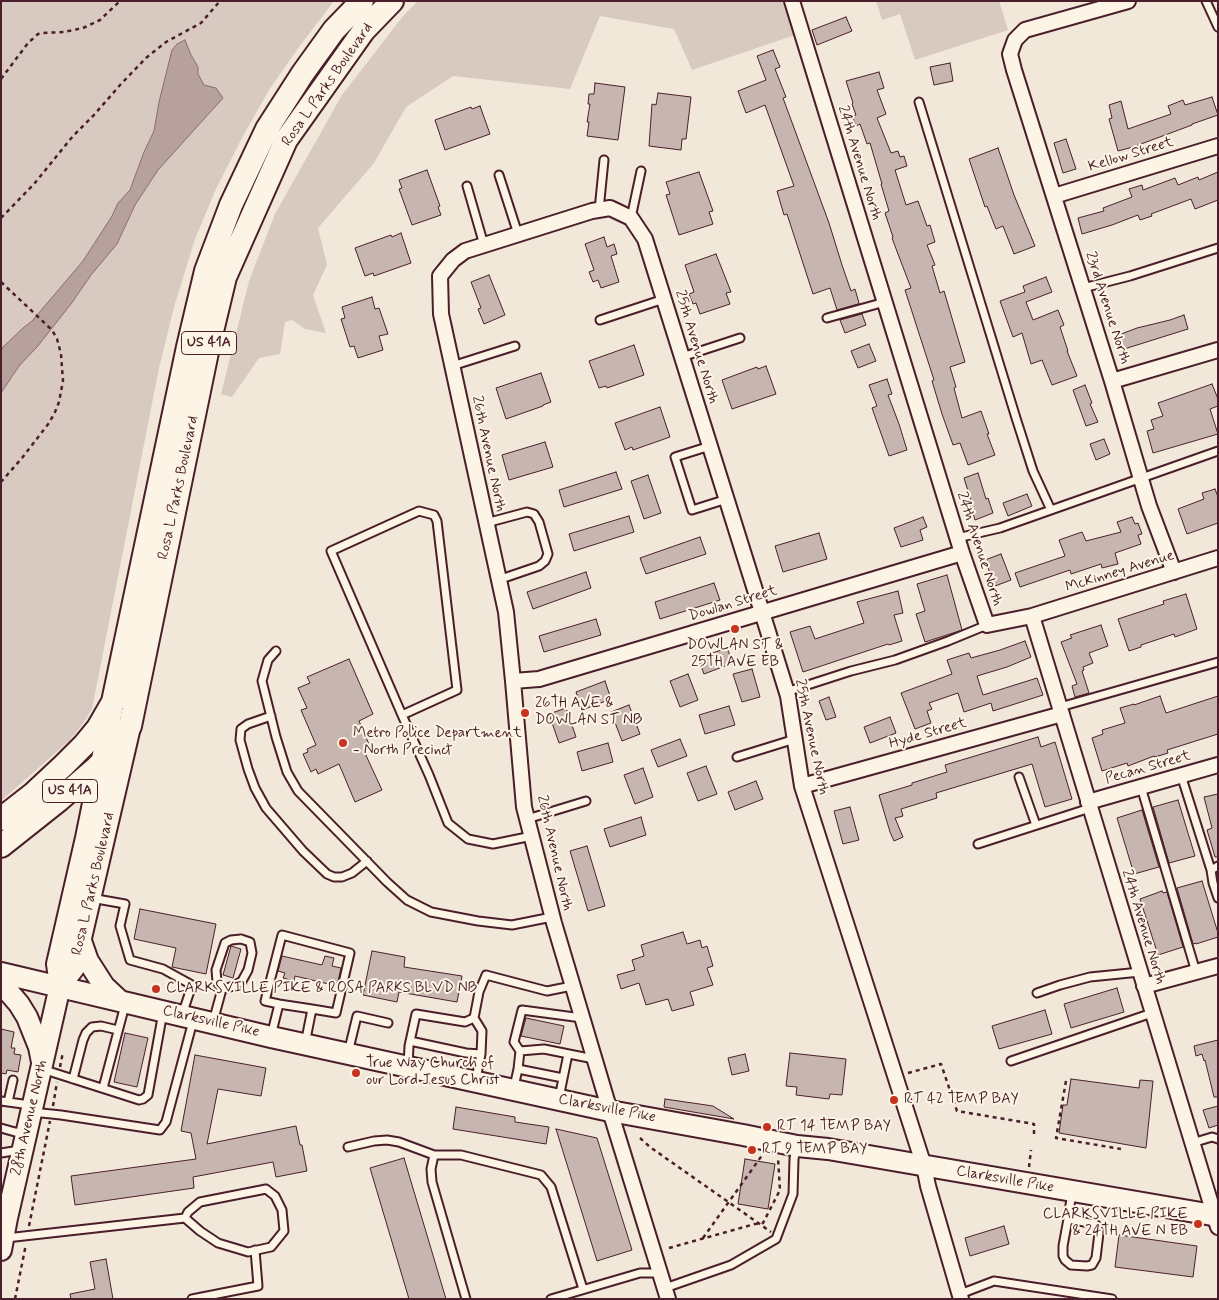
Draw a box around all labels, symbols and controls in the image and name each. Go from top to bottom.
street label: Rosa L Parks Boulevard [279,20,377,150]
street label: 24th Avenue North [833,103,885,223]
street label: Kellow Street [1086,134,1176,176]
street label: 23rd Avenue North [1080,250,1134,366]
street label: 25th Avenue North [670,288,722,406]
road number: US 41A [182,332,236,354]
street label: 26th Avenue North [467,394,509,514]
street label: Rosa L Parks Boulevard [155,414,203,562]
street label: 24th Avenue North [952,490,1006,608]
street label: McKinney Avenue [1063,547,1177,597]
street label: Dowlan Street [687,582,779,626]
marker: DOWLAN ST & 25TH AVE EB [729,623,741,635]
place label: DOWLAN ST & 25TH AVE EB [687,637,783,672]
street label: 25th Avenue North [790,677,832,797]
place label: 26TH AVE & DOWLAN ST NB [535,695,642,730]
marker: 26TH AVE & DOWLAN ST NB [519,707,531,719]
street label: Hyde Street [887,714,969,754]
place label: Metro Police Department - North Precinct [353,725,522,760]
marker: Metro Police Department - North Precinct [337,737,349,749]
street label: Pecan Street [1103,747,1193,789]
road number: US 41A [42,779,98,802]
street label: 26th Avenue North [532,793,576,913]
street label: Rosa L Parks Boulevard [69,811,119,957]
street label: 24th Avenue North [1117,867,1169,987]
place label: CLARKSVILLE PIKE & ROSA PARKS BLVD NB [166,980,477,998]
marker: CLARKSVILLE PIKE & ROSA PARKS BLVD NB [150,983,162,995]
street label: Clarksville Pike [161,1002,261,1042]
place label: True Way Church of our Lord Jesus Christ [366,1055,499,1090]
street label: 28th Avenue North [8,1058,52,1178]
marker: True Way Church of our Lord Jesus Christ [350,1067,362,1079]
street label: Clarksville Pike [557,1091,657,1127]
place label: RT 42 TEMP BAY [904,1091,1019,1109]
marker: RT 42 TEMP BAY [888,1094,900,1106]
place label: RT 14 TEMP BAY [777,1118,891,1136]
marker: RT 14 TEMP BAY [761,1121,773,1133]
place label: RT 9 TEMP BAY [762,1141,867,1159]
marker: RT 9 TEMP BAY [746,1144,758,1156]
street label: Clarksville Pike [955,1163,1055,1197]
place label: CLARKSVILLE PIKE & 24TH AVE N EB [1043,1206,1188,1241]
marker: CLARKSVILLE PIKE & 24TH AVE N EB [1192,1218,1204,1230]

